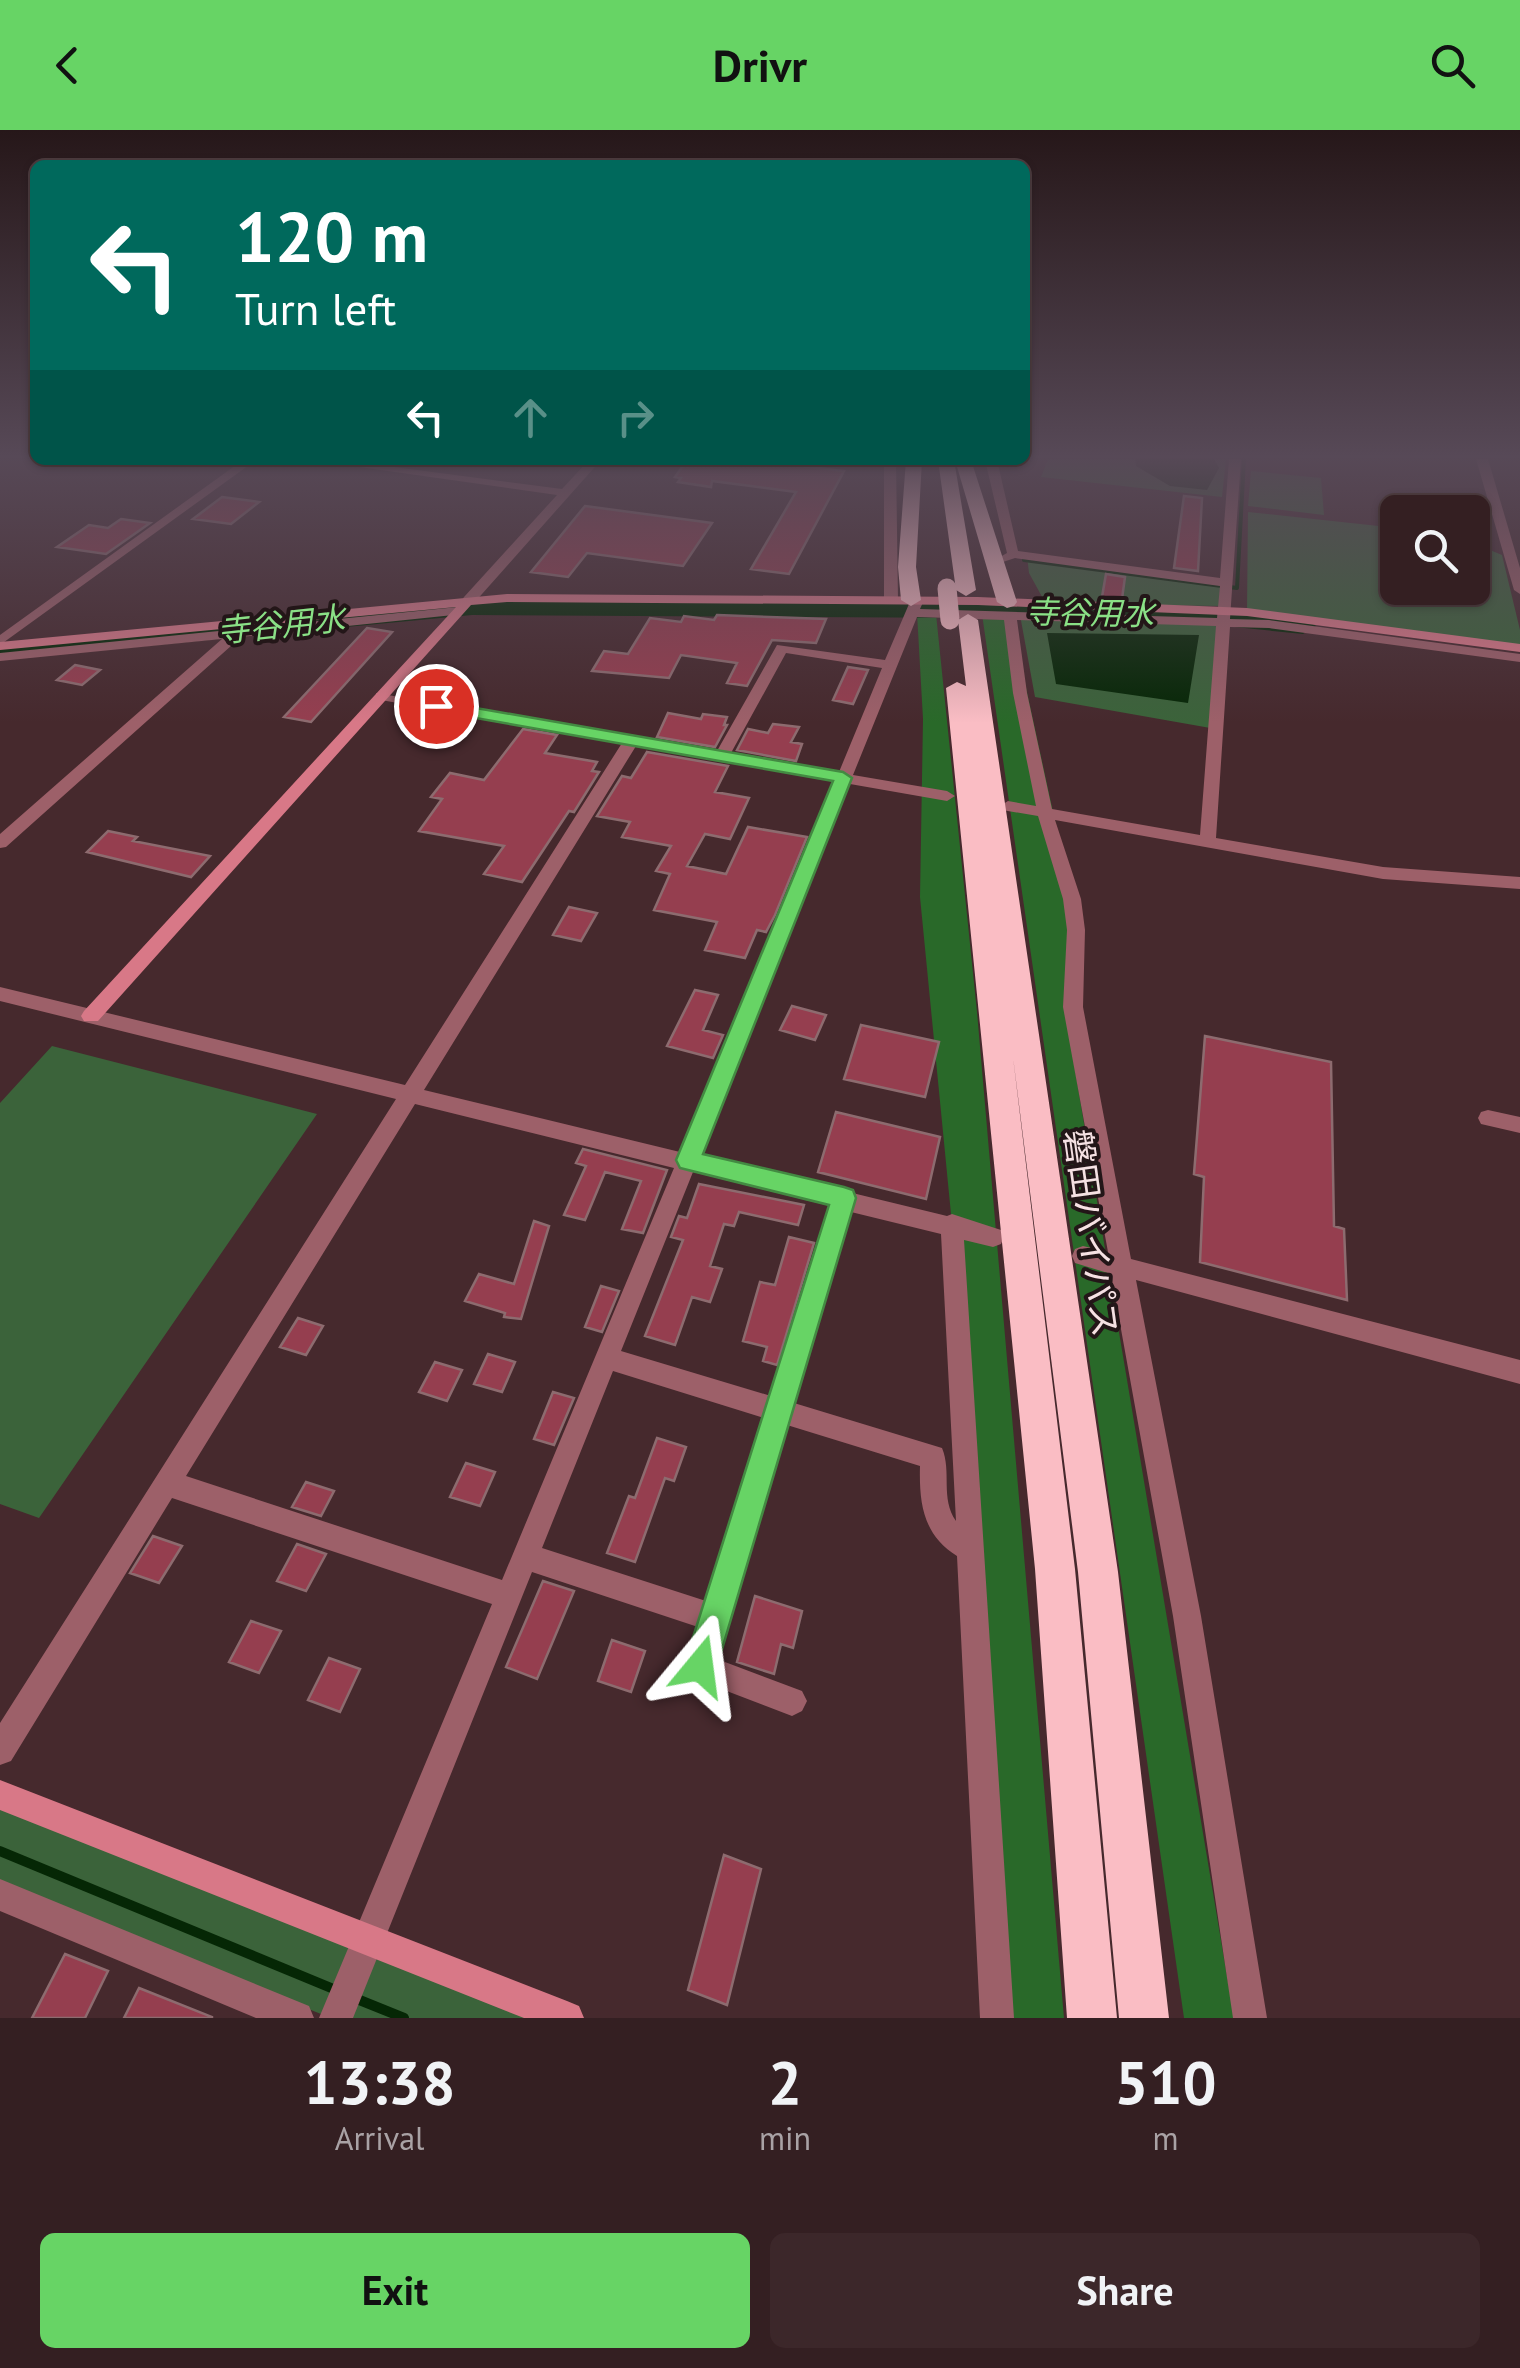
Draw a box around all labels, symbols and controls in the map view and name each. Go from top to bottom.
text: Drivr [713,36,807,94]
icon: back [40,38,95,93]
icon: search [1425,38,1480,93]
text: 120 m [235,191,428,281]
icon: left [70,200,200,330]
text: Turn left [235,279,396,337]
icon: left [398,390,453,445]
icon: ahead [503,390,558,445]
icon: right [608,390,663,445]
map controls [1380,495,1490,605]
button: search [1380,495,1490,605]
water label: 寺谷用水 [1026,590,1157,634]
water label: 寺谷用水 [215,596,350,652]
pin [394,664,479,749]
icon: arrive [409,679,464,734]
street label: 磐田バイパス [1055,1126,1129,1340]
position arrow [648,1614,752,1718]
text: 13:38 [303,2043,456,2121]
text: 2 [768,2043,802,2121]
text: 510 [1115,2043,1217,2121]
text: Arrival [335,2117,424,2159]
text: min [759,2117,811,2159]
text: m [1153,2117,1179,2159]
button: Exit [40,2233,750,2348]
button: Share [770,2233,1480,2348]

